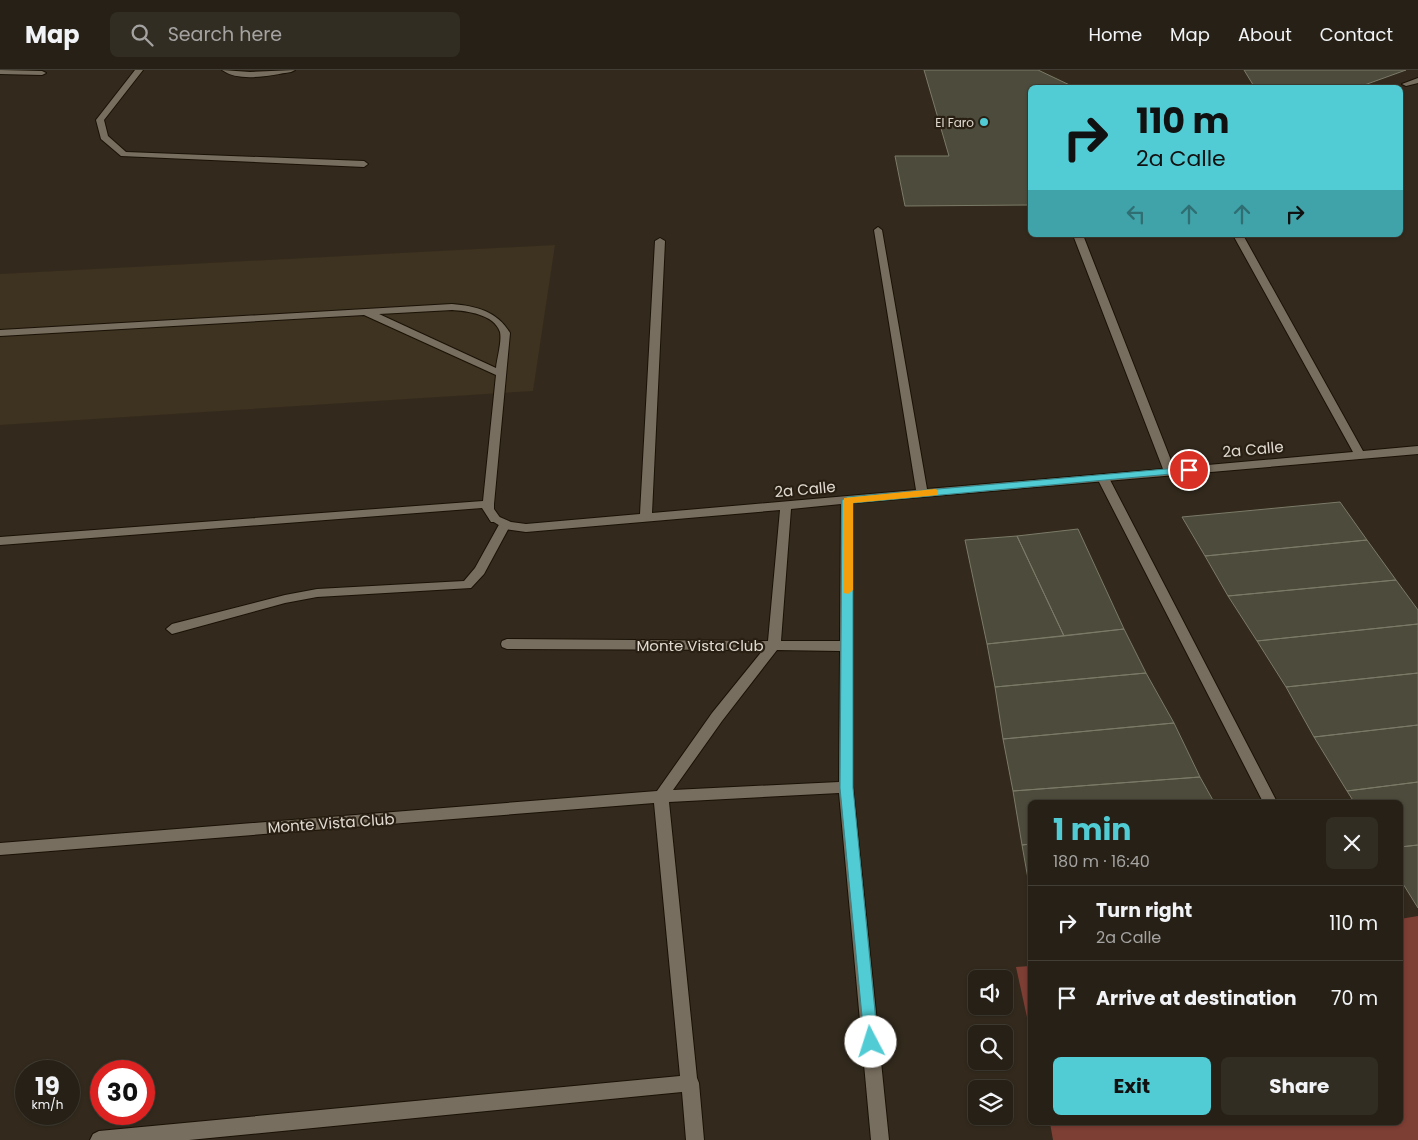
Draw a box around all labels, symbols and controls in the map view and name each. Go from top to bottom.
search box [110,12,460,57]
text: Map [25,18,80,51]
icon: search [128,21,156,49]
text: Search here [168,21,282,48]
text: Home [1088,22,1142,47]
text: Map [1170,22,1210,47]
text: About [1238,22,1292,47]
text: Contact [1320,22,1393,47]
text: 110 m [1136,96,1230,145]
icon: right [1053,105,1118,170]
place label: El Faro [935,114,974,131]
marker: El Faro [978,116,990,128]
text: 2a Calle [1136,143,1226,174]
icon: left [1122,200,1150,228]
icon: ahead [1175,200,1203,228]
icon: ahead [1228,200,1256,228]
icon: right [1281,200,1309,228]
street label: 2a Calle [1222,436,1284,462]
pin [1168,449,1210,491]
icon: arrive [1175,456,1203,484]
street label: 2a Calle [774,476,836,502]
street label: Monte Vista Club [636,635,764,656]
street label: Monte Vista Club [267,808,395,838]
text: 1 min [1053,808,1131,851]
button: close [1326,817,1378,869]
text: 180 m · 16:40 [1053,850,1150,873]
text: Turn right [1096,897,1192,924]
icon: right [1053,909,1081,937]
text: 110 m [1329,910,1378,937]
text: 2a Calle [1096,926,1161,949]
map controls [968,970,1013,1125]
button: sound [968,970,1013,1015]
icon: arrive [1053,984,1081,1012]
text: Arrive at destination [1096,985,1297,1012]
text: 70 m [1331,985,1378,1012]
position arrow [844,1015,896,1067]
button: search [968,1025,1013,1070]
button: Exit [1053,1057,1211,1115]
button: Share [1221,1057,1378,1115]
speed limit sign: 30 [90,1060,155,1125]
text: 19 [35,1069,60,1104]
button: layers [968,1080,1013,1125]
text: km/h [32,1096,63,1113]

